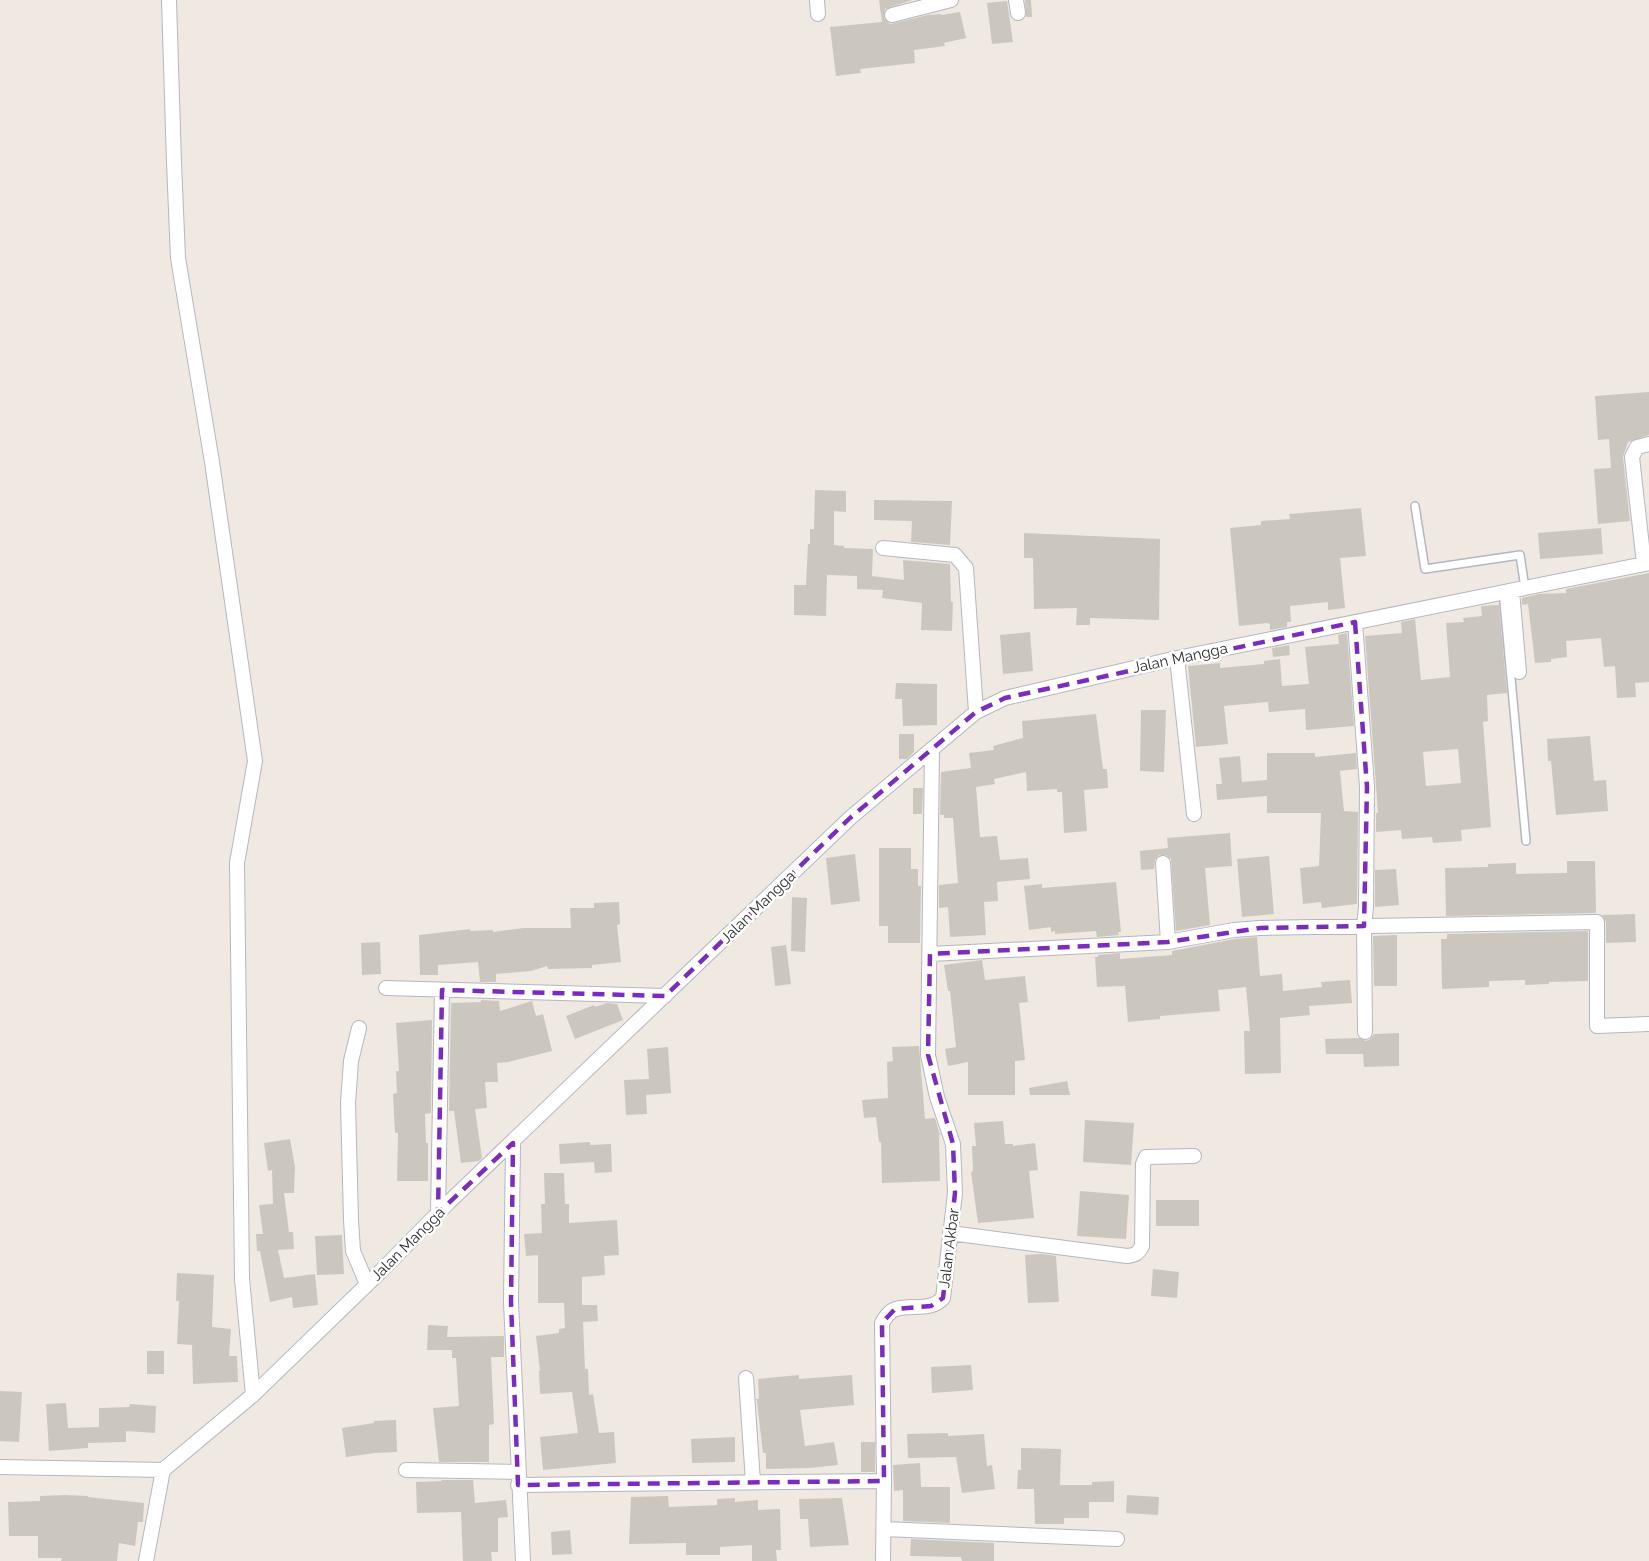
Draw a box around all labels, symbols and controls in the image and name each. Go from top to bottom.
street label: Jalan Mangga [1131,639,1229,677]
street label: Jalan Mangga [717,867,799,947]
street label: Jalan Mangga [367,1203,449,1285]
street label: Jalan Akbar [935,1206,963,1289]

